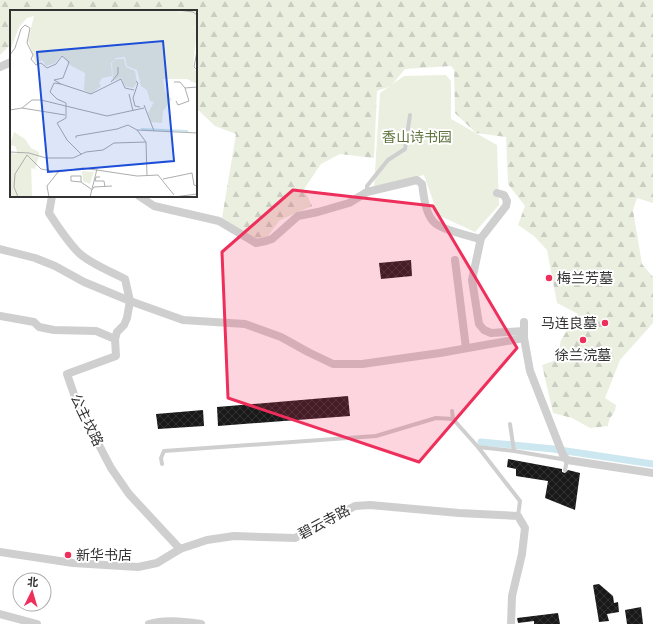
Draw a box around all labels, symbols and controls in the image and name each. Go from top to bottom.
inset map [10,10,197,197]
park label: 香山诗书园 [382,129,452,146]
place label: 梅兰芳墓 [557,270,613,287]
marker: 梅兰芳墓 [544,273,554,283]
place label: 马连良墓 [541,315,597,332]
marker: 马连良墓 [600,318,610,328]
marker: 徐兰浣墓 [578,335,588,345]
place label: 徐兰浣墓 [555,347,611,364]
street label: 公主坟路 [67,391,106,449]
street label: 碧云寺路 [296,502,353,543]
place label: 新华书店 [76,547,132,564]
marker: 新华书店 [63,550,73,560]
north arrow [12,572,52,612]
text: 北 [27,576,39,589]

